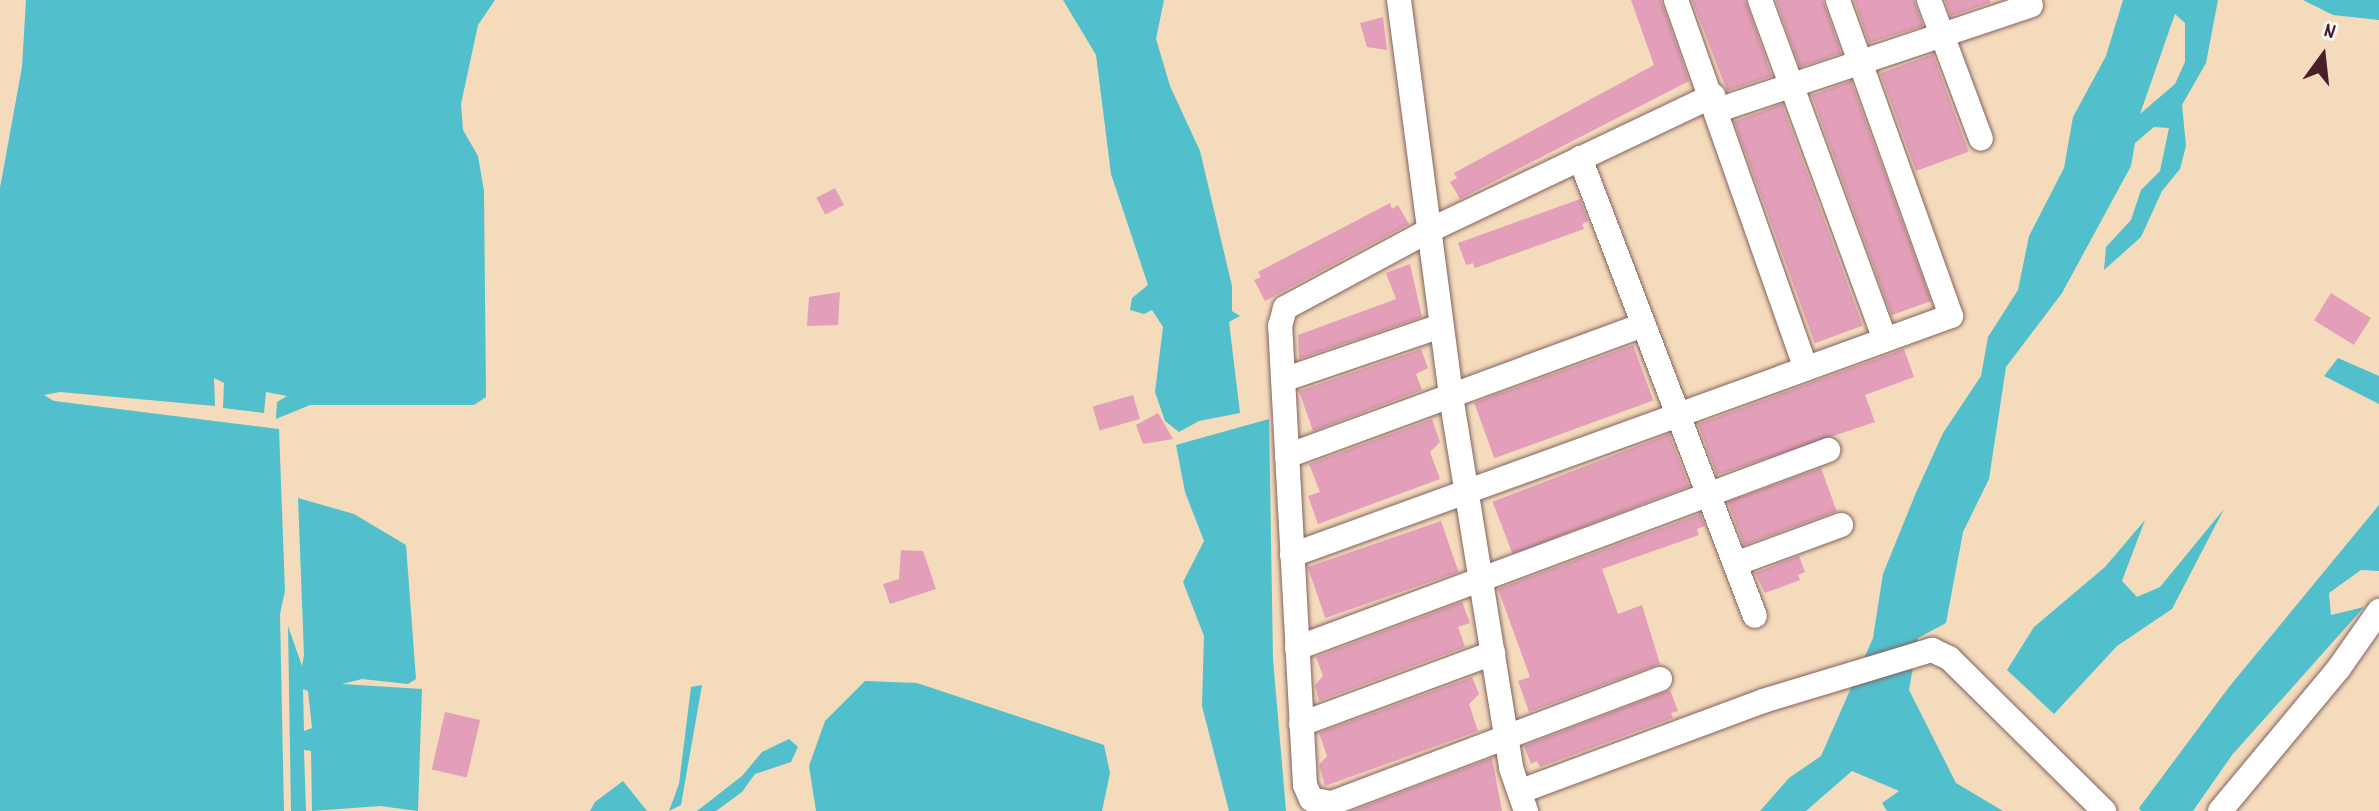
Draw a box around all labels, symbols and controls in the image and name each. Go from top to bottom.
north arrow [2283,16,2363,96]
text: N [2320,16,2339,49]

